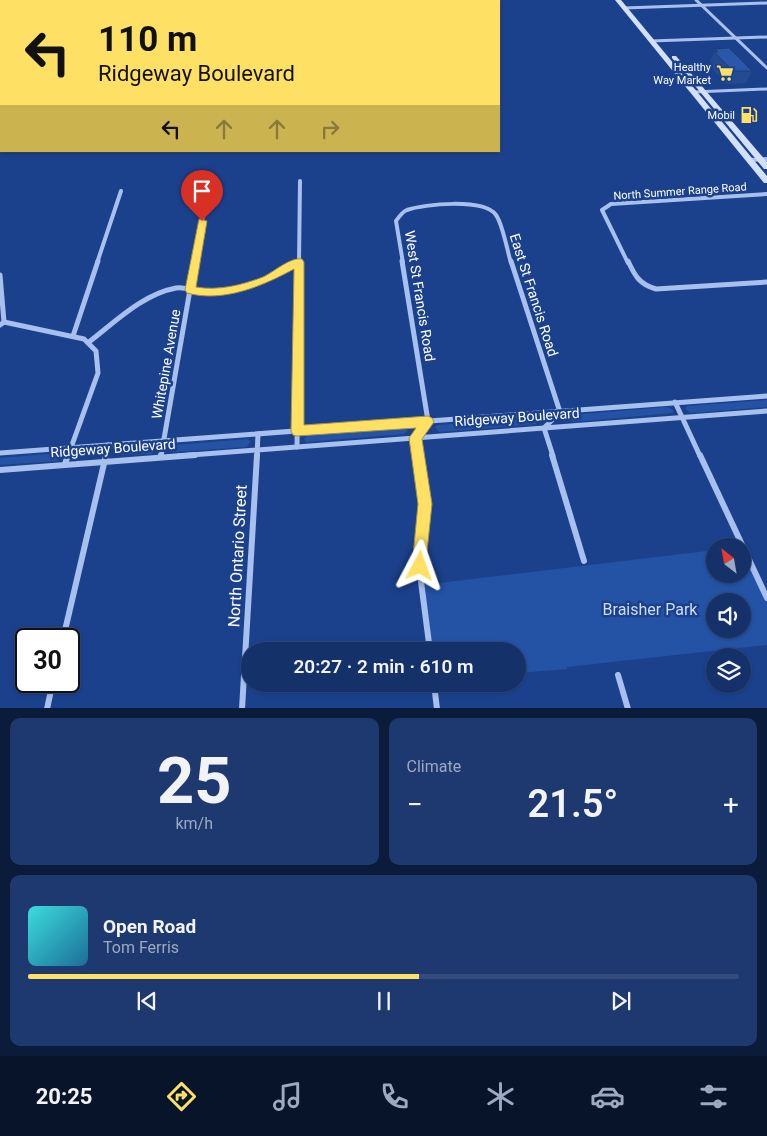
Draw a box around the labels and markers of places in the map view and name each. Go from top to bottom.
place label: Healthy Way Market [653,61,712,87]
supermarket icon: Healthy Way Market [715,63,735,83]
fuel station icon: Mobil [739,105,759,125]
place label: Mobil [708,109,735,122]
pin [181,170,223,221]

